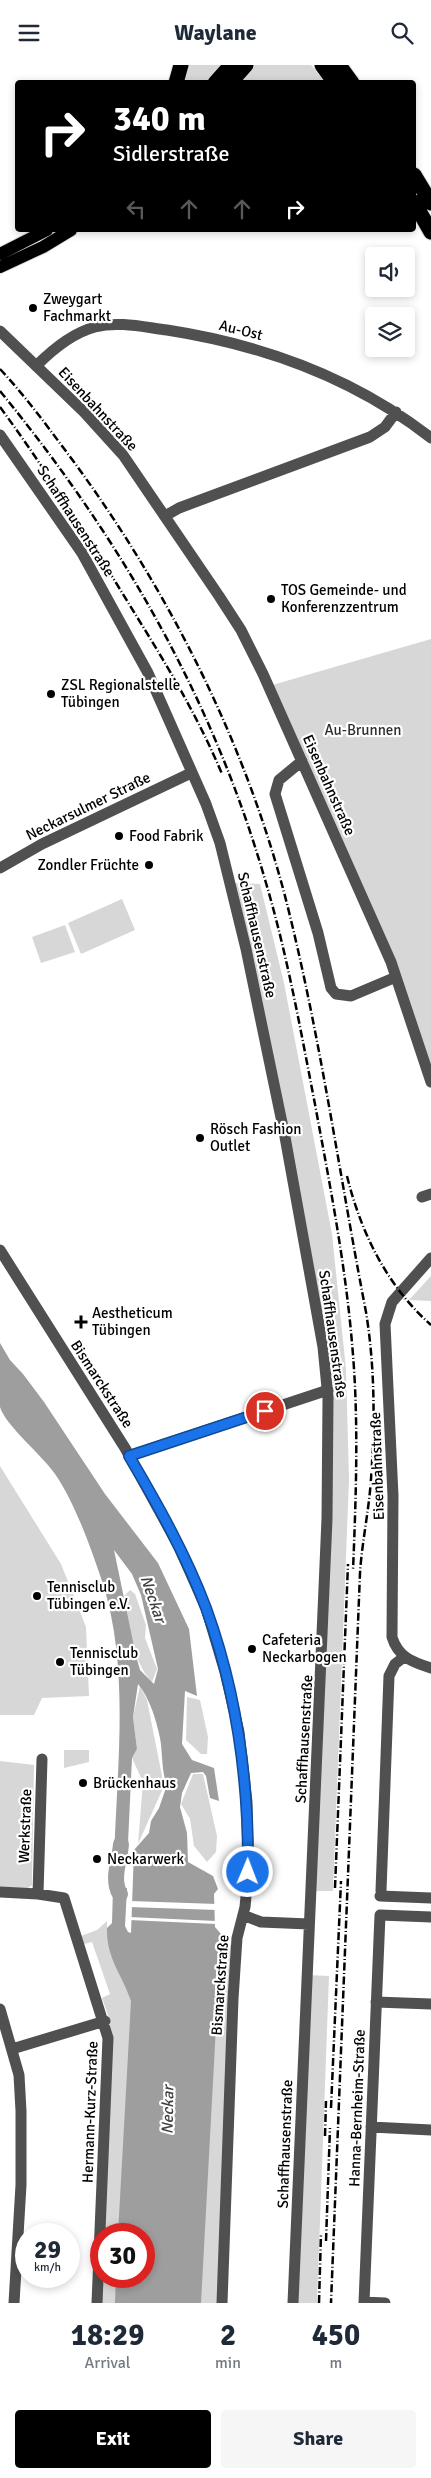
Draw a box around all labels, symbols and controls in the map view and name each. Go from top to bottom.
icon: menu [15,19,43,47]
text: Waylane [174,19,257,46]
icon: search [388,19,416,47]
text: 340 m [113,97,206,140]
icon: right [30,100,95,165]
text: Sidlerstraße [113,140,229,167]
icon: left [122,195,150,223]
icon: ahead [175,195,203,223]
icon: ahead [228,195,256,223]
icon: right [281,195,309,223]
map controls [365,247,415,357]
button: sound [365,247,415,297]
place label: Zweygart Fachmarkt [43,290,111,325]
marker: Zweygart Fachmarkt [27,302,39,314]
button: layers [365,307,415,357]
street label: Au-Ost [217,316,265,344]
street label: Eisenbahnstraße [54,363,142,455]
street label: Schaffhausenstraße [33,462,119,580]
place label: TOS Gemeinde- und Konferenzzentrum [281,581,407,616]
marker: TOS Gemeinde- und Konferenzzentrum [265,593,277,605]
place label: ZSL Regionalstelle Tübingen [61,676,180,711]
marker: ZSL Regionalstelle Tübingen [45,688,57,700]
park label: Au-Brunnen [324,721,402,739]
street label: Eisenbahnstraße [299,732,359,838]
street label: Neckarsulmer Straße [23,768,153,844]
place label: Food Fabrik [129,827,204,845]
marker: Food Fabrik [113,830,125,842]
place label: Zondler Früchte [37,856,139,874]
marker: Zondler Früchte [143,859,155,871]
street label: Schaffhausenstraße [234,870,280,1000]
place label: Rösch Fashion Outlet [210,1120,301,1155]
marker: Rösch Fashion Outlet [194,1132,206,1144]
street label: Schaffhausenstraße [315,1269,351,1399]
place label: Aestheticum Tübingen [92,1304,173,1339]
marker: Aestheticum Tübingen [74,1315,88,1329]
street label: Bismarckstraße [67,1337,137,1431]
pin [244,1390,286,1432]
icon: arrive [251,1397,279,1425]
street label: Eisenbahnstraße [366,1412,388,1520]
water label: Neckar [136,1573,171,1627]
place label: Tennisclub Tübingen e.V. [47,1578,130,1613]
marker: Tennisclub Tübingen e.V. [31,1590,43,1602]
place label: Cafeteria Neckarbogen [262,1631,347,1666]
marker: Cafeteria Neckarbogen [246,1643,258,1655]
place label: Tennisclub Tübingen [70,1644,138,1679]
marker: Tennisclub Tübingen [54,1656,66,1668]
street label: Schaffhausenstraße [292,1674,316,1804]
place label: Brückenhaus [93,1774,177,1792]
marker: Brückenhaus [77,1777,89,1789]
street label: Werkstraße [15,1788,35,1864]
position arrow [221,1845,273,1897]
place label: Neckarwerk [107,1850,184,1868]
marker: Neckarwerk [91,1853,103,1865]
street label: Bismarckstraße [208,1934,232,2036]
street label: Hanna-Bernheim-Straße [345,2029,369,2187]
street label: Hermann-Kurz-Straße [79,2041,101,2183]
street label: Schaffhausenstraße [274,2079,296,2209]
water label: Neckar [158,2083,178,2134]
speed limit sign: 30 [90,2223,155,2288]
text: 29 [34,2234,61,2265]
text: km/h [34,2260,61,2275]
text: 18:29 [71,2317,144,2354]
text: 2 [220,2317,236,2354]
text: 450 [312,2317,360,2354]
text: Arrival [84,2353,131,2373]
text: min [215,2353,241,2373]
text: m [330,2353,342,2373]
button: Exit [15,2410,211,2468]
button: Share [221,2410,416,2468]

